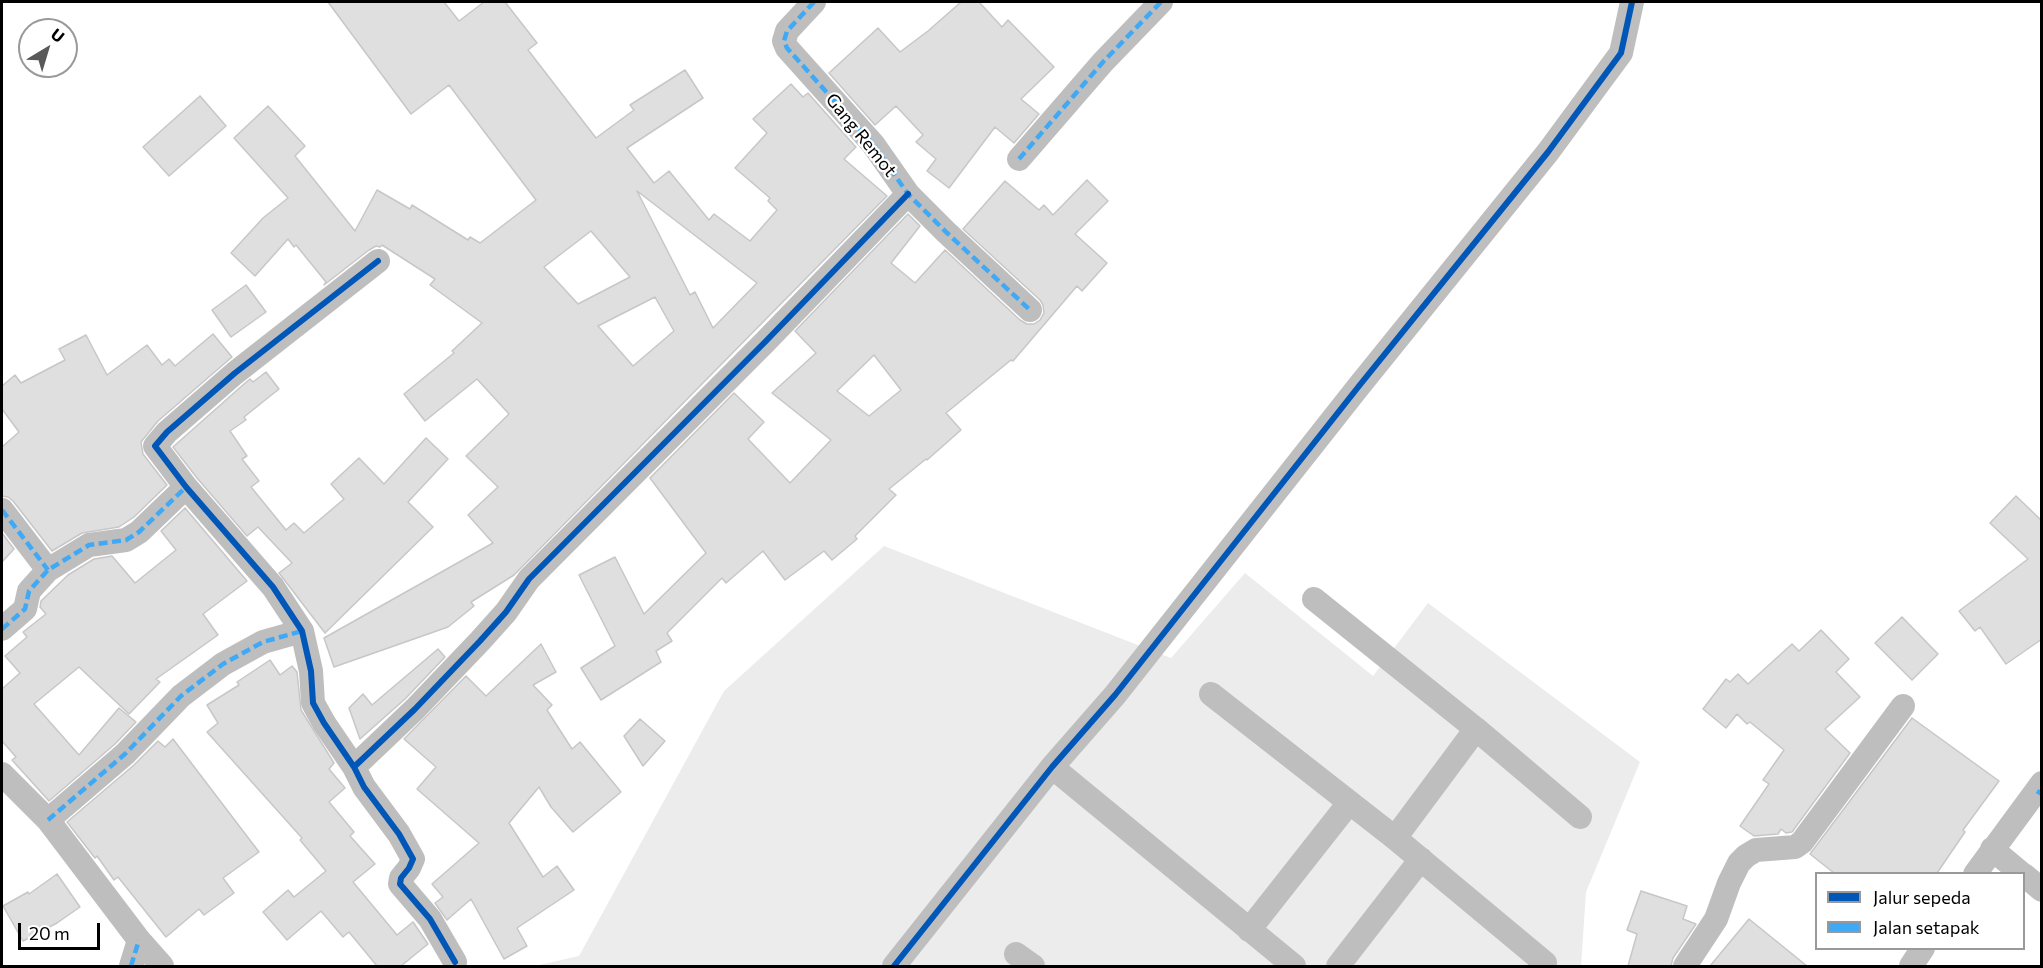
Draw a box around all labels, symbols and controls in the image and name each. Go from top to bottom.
north arrow [18,18,78,78]
text: U [48,24,69,46]
street label: Gang Remot [821,89,901,181]
legend [1815,872,2025,950]
text: Jalur sepeda [1873,886,1971,908]
scale bar [21,911,104,949]
text: Jalan setapak [1873,916,1980,938]
text: 20 m [29,922,70,944]

